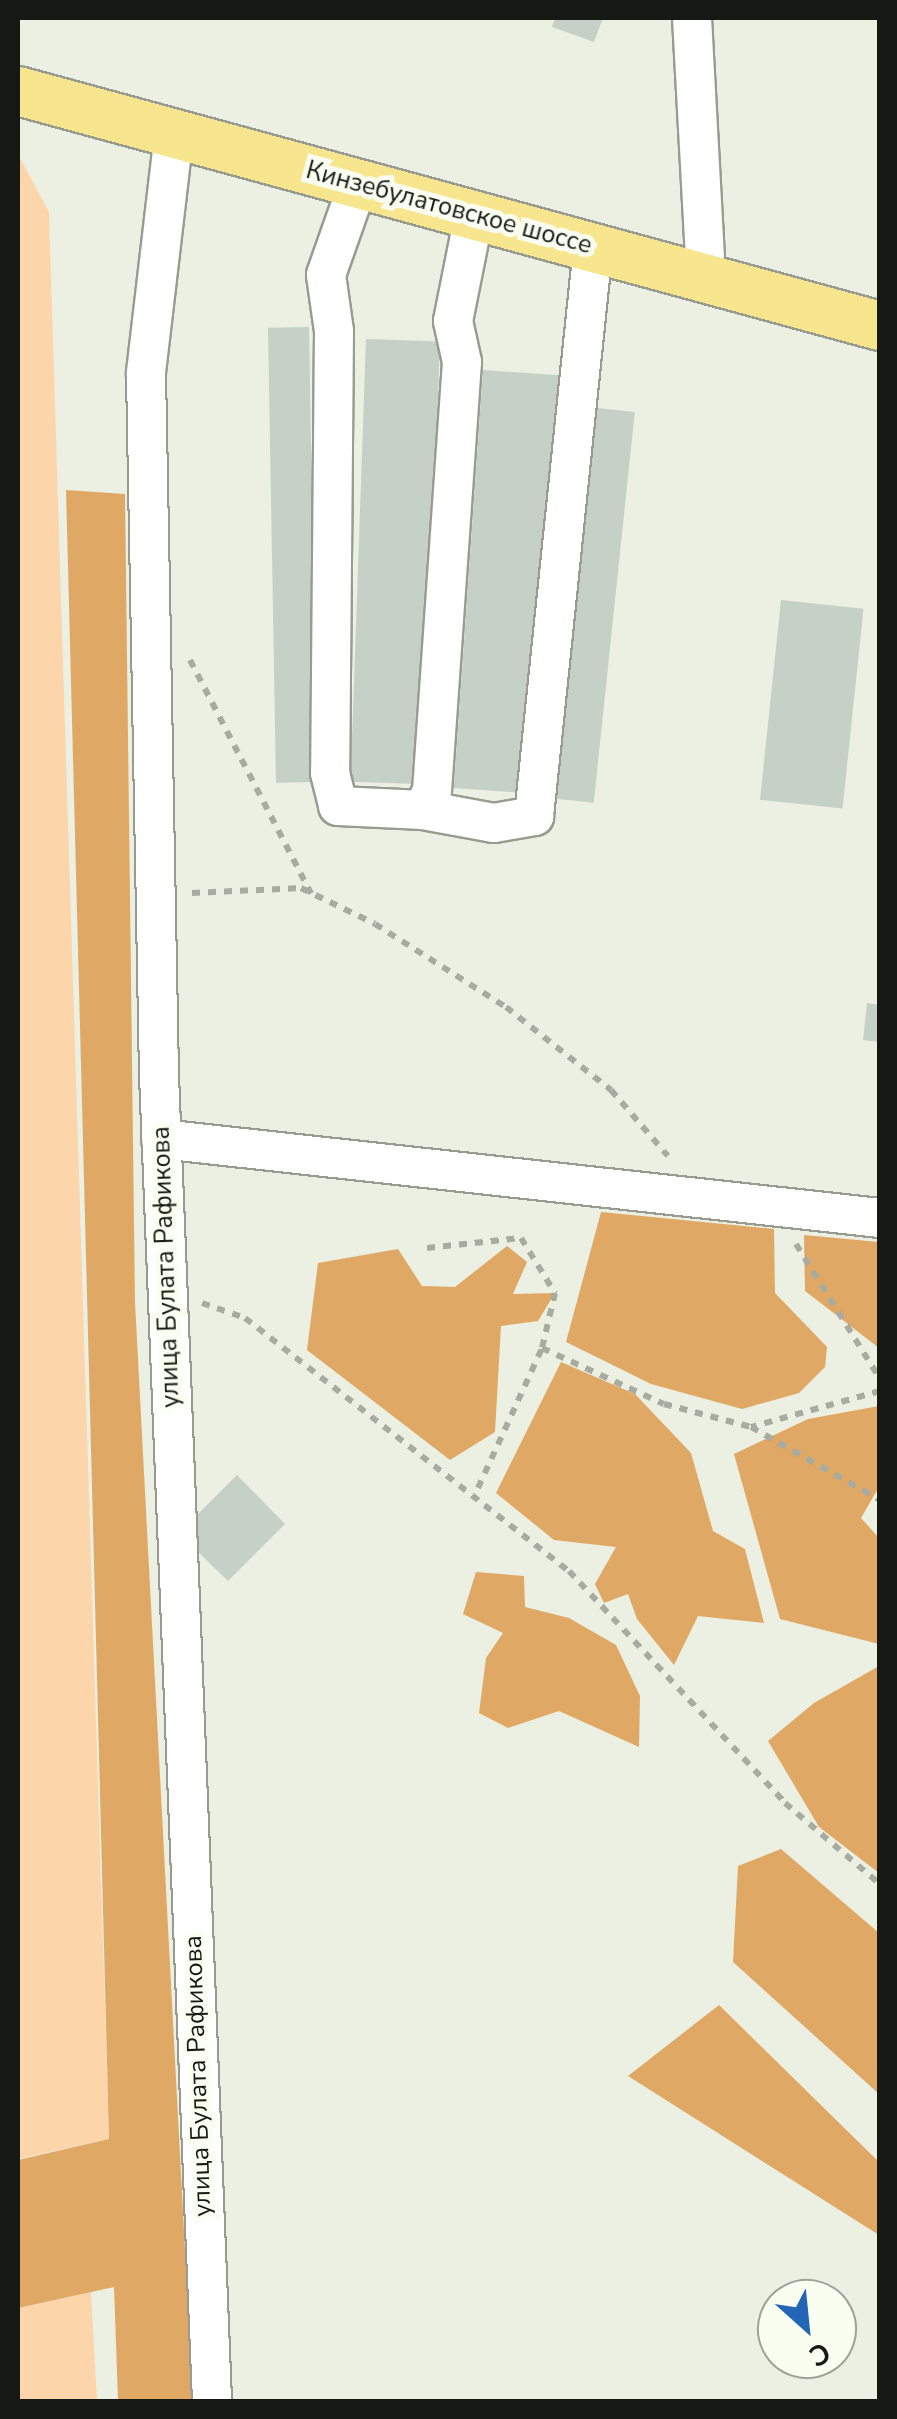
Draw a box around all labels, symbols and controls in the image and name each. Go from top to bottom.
street label: Кинзебулатовское шоссе [303,155,595,261]
street label: улица Булата Рафикова [146,1126,186,1408]
street label: улица Булата Рафикова [178,1935,218,2217]
north arrow [757,2279,857,2379]
text: С [803,2333,837,2375]

